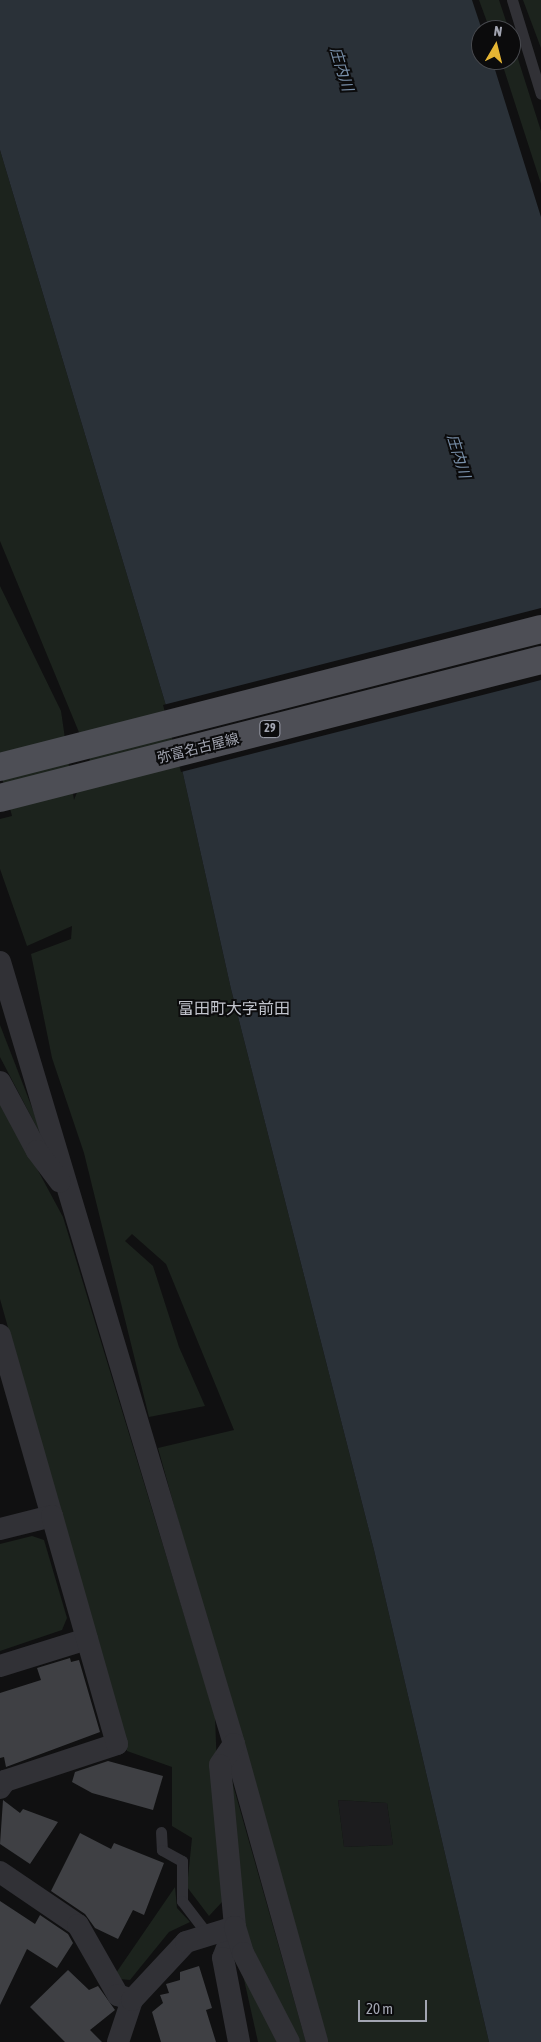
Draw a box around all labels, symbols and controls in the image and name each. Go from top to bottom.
north arrow [471,20,521,70]
text: N [493,23,503,40]
water label: 庄内川 [327,45,357,93]
water label: 庄内川 [444,432,474,480]
road number: 29 [259,720,281,739]
street label: 弥富名古屋線 [155,730,241,766]
district label: 富田町大字前田 [178,998,290,1018]
scale bar [361,1990,430,2022]
text: 20 m [366,2000,393,2017]

